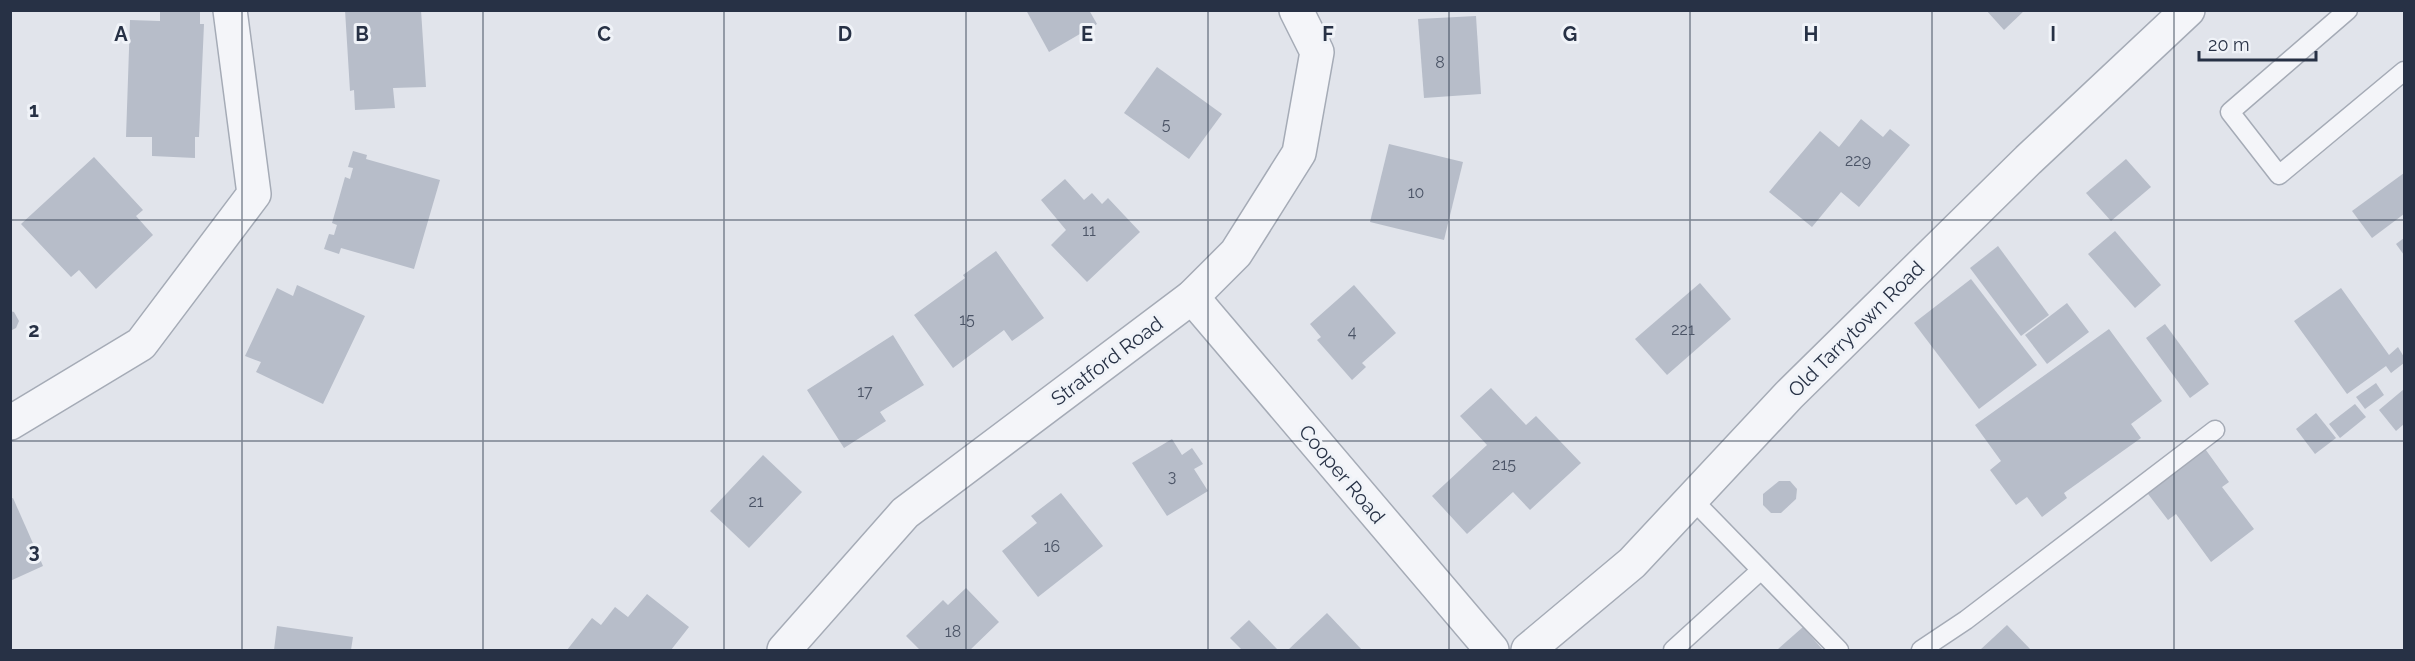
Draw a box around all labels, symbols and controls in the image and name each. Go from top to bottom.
text: A [114,22,128,46]
text: B [355,22,369,46]
text: C [597,22,611,46]
text: D [838,22,852,46]
text: E [1081,22,1093,46]
text: F [1322,22,1334,46]
text: G [1563,22,1577,46]
text: H [1804,22,1818,46]
text: I [2050,22,2056,46]
scale bar [2199,24,2316,62]
text: 20 m [2208,34,2250,55]
house number: 8 [1435,53,1445,72]
text: 1 [29,98,39,122]
house number: 5 [1162,115,1171,134]
house number: 229 [1845,151,1871,170]
house number: 10 [1408,183,1424,202]
house number: 11 [1082,221,1096,240]
street label: Old Tarrytown Road [1783,256,1929,402]
house number: 15 [959,310,975,329]
street label: Stratford Road [1046,311,1168,411]
text: 2 [28,318,40,342]
house number: 221 [1671,320,1695,339]
house number: 4 [1348,322,1357,341]
house number: 17 [857,382,873,401]
street label: Cooper Road [1294,420,1390,528]
house number: 215 [1492,455,1516,474]
house number: 3 [1168,467,1176,486]
house number: 21 [748,492,764,511]
house number: 16 [1044,537,1060,556]
text: 3 [28,539,40,563]
house number: 18 [945,622,961,641]

